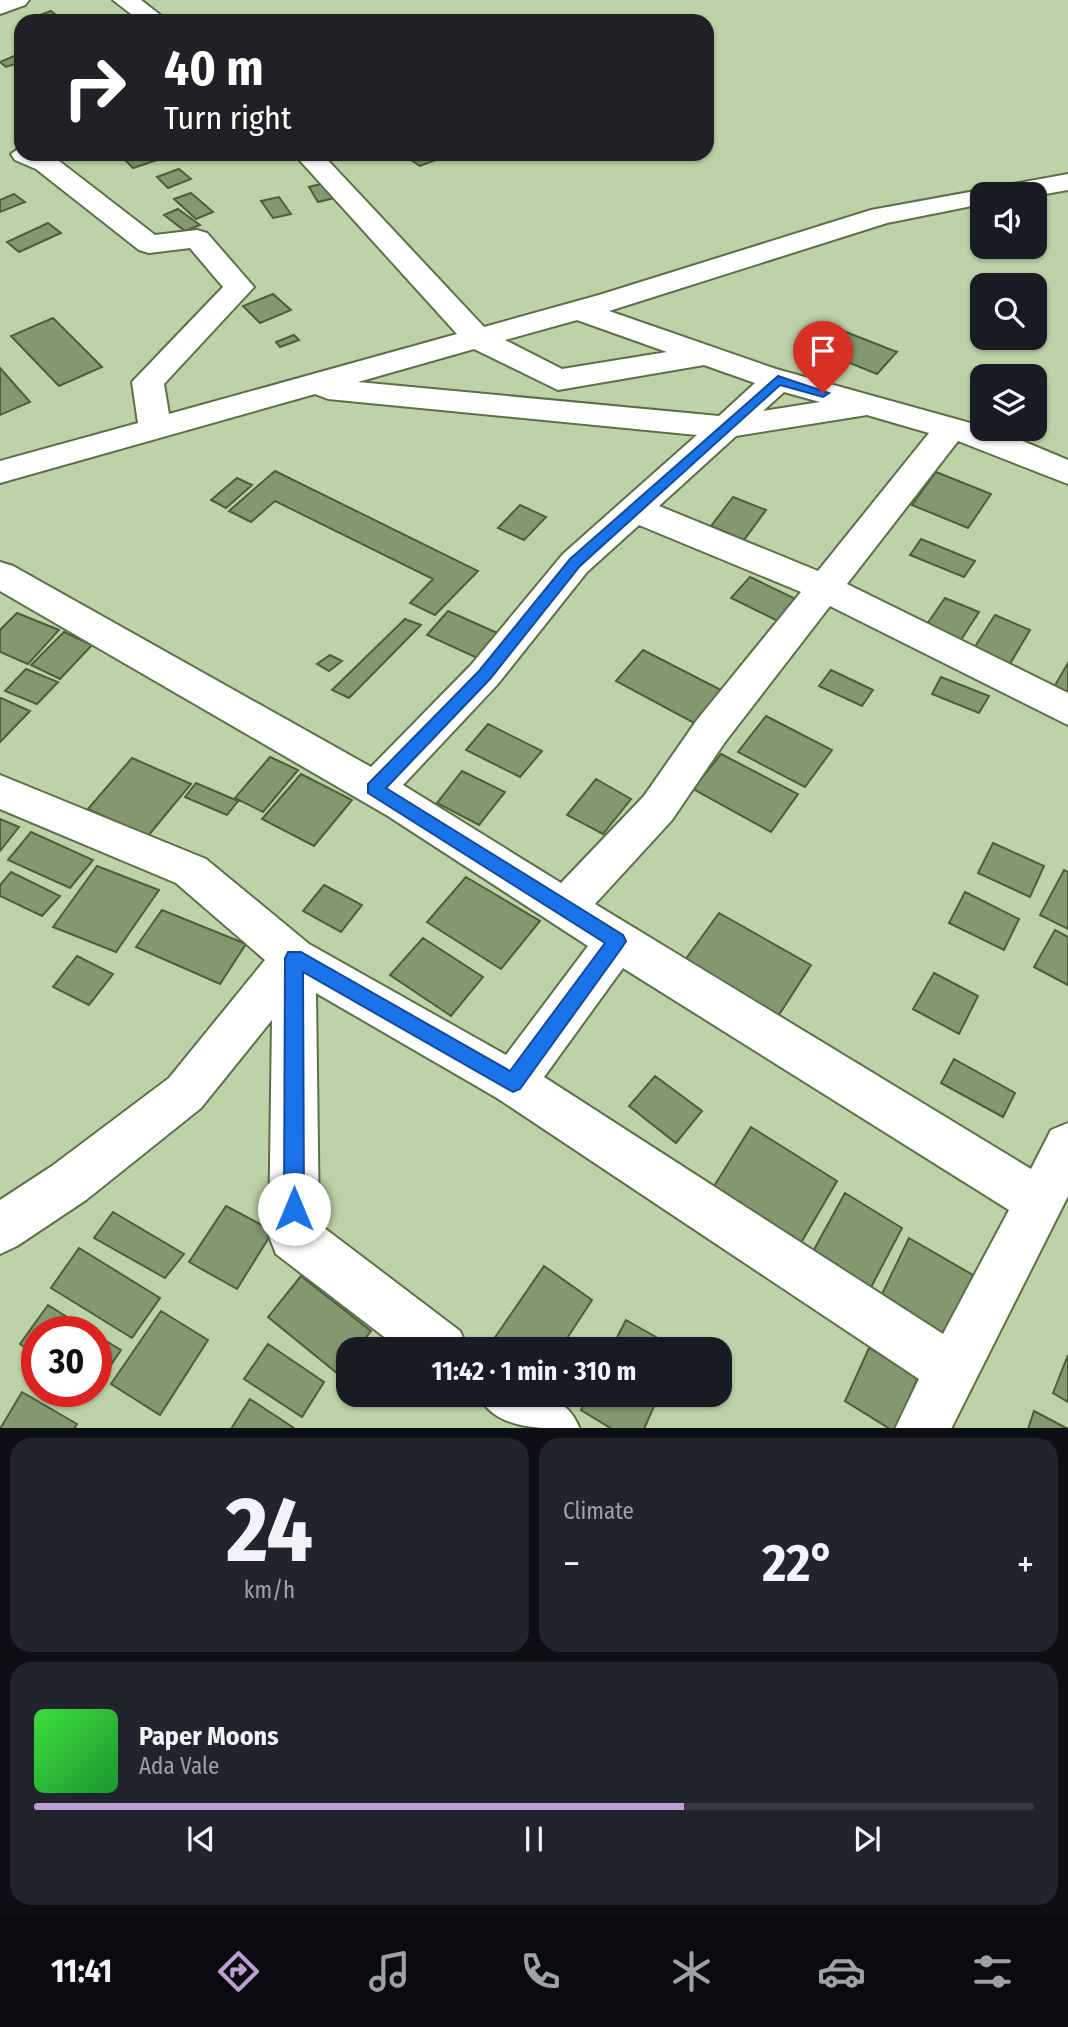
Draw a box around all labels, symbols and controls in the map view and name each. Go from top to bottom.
text: 40 m [164,39,264,98]
icon: right [49,42,140,133]
text: Turn right [164,99,291,137]
map controls [970,182,1047,441]
button: sound [970,182,1047,259]
button: search [970,273,1047,350]
pin [793,321,853,393]
icon: arrive [804,332,842,370]
button: layers [970,364,1047,441]
position arrow [257,1172,331,1246]
speed limit sign: 30 [21,1316,112,1407]
text: 11:42 · 1 min · 310 m [432,1356,636,1387]
text: 24 [226,1476,313,1585]
text: Climate [563,1497,634,1525]
text: 22° [762,1532,835,1595]
text: − [563,1541,580,1587]
text: + [1017,1541,1034,1587]
text: km/h [244,1576,295,1604]
text: Paper Moons [139,1721,279,1752]
text: Ada Vale [139,1752,219,1780]
icon: previous [182,1820,220,1858]
icon: pause [515,1820,553,1858]
icon: next [848,1820,886,1858]
icon: directions [214,1947,263,1996]
icon: music [365,1947,414,1996]
icon: phone [516,1947,565,1996]
icon: climate [667,1947,716,1996]
icon: car [817,1947,866,1996]
icon: filters [968,1947,1017,1996]
text: 11:41 [51,1952,112,1990]

